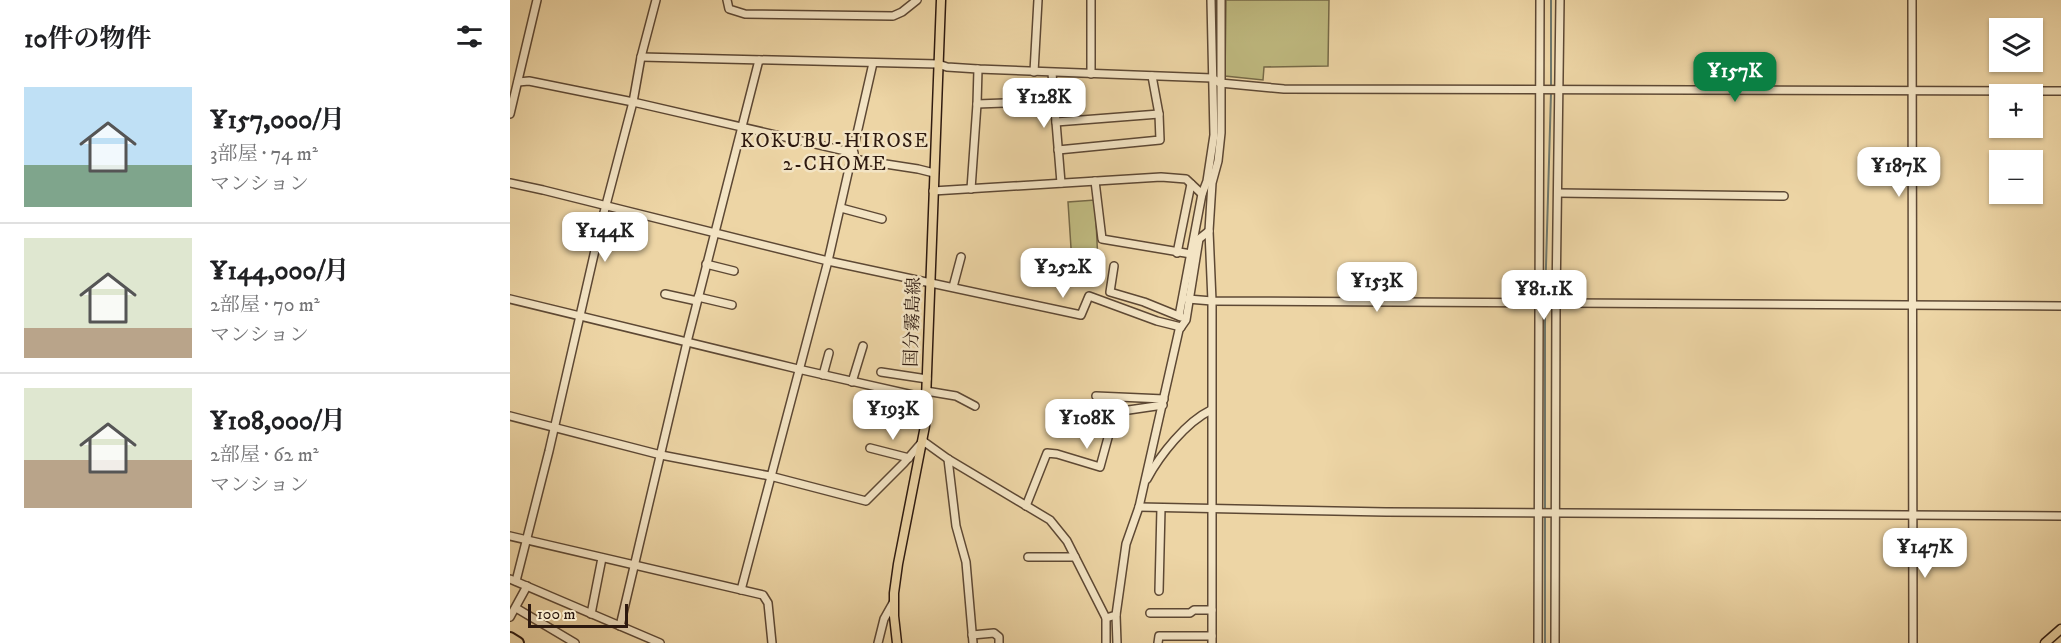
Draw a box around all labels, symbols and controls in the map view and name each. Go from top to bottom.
map controls [1989,18,2043,204]
button: layers [1989,18,2043,72]
icon: filters [453,20,486,53]
text: 10件の物件 [24,23,151,56]
pin: ¥157K [1693,52,1777,103]
text: ¥157K [1707,59,1763,84]
pin: ¥128K [1002,78,1086,129]
button: + [1989,84,2043,138]
text: ¥128K [1017,85,1071,110]
text: ¥157,000/月 [210,104,345,137]
icon: home [72,111,144,183]
district label: KOKUBU-HIROSE 2-CHOME [740,129,930,177]
text: 3部屋 · 74 m² [210,142,318,167]
pin: ¥187K [1857,147,1941,198]
button: − [1989,150,2043,204]
text: ¥187K [1871,154,1927,179]
text: マンション [210,172,309,197]
pin: ¥144K [563,212,647,263]
text: ¥144K [576,219,634,244]
pin: ¥252K [1021,248,1105,299]
text: ¥144,000/月 [210,255,350,288]
text: ¥252K [1035,255,1091,280]
icon: home [72,262,144,334]
pin: ¥153K [1335,262,1419,313]
text: ¥153K [1351,269,1403,294]
pin: ¥81.1K [1495,270,1593,321]
street label: 国分霧島線 [900,277,926,367]
text: ¥81.1K [1516,277,1572,302]
text: 2部屋 · 70 m² [210,293,320,318]
text: マンション [210,323,309,348]
pin: ¥193K [851,390,935,441]
text: ¥193K [867,397,919,422]
pin: ¥108K [1045,399,1129,450]
text: ¥108,000/月 [210,405,346,438]
text: ¥108K [1059,406,1115,431]
icon: home [72,412,144,484]
text: 2部屋 · 62 m² [210,443,319,468]
text: マンション [210,473,309,498]
pin: ¥147K [1883,528,1967,579]
text: ¥147K [1897,535,1953,560]
scale bar [528,601,628,628]
text: 100 m [537,604,576,624]

